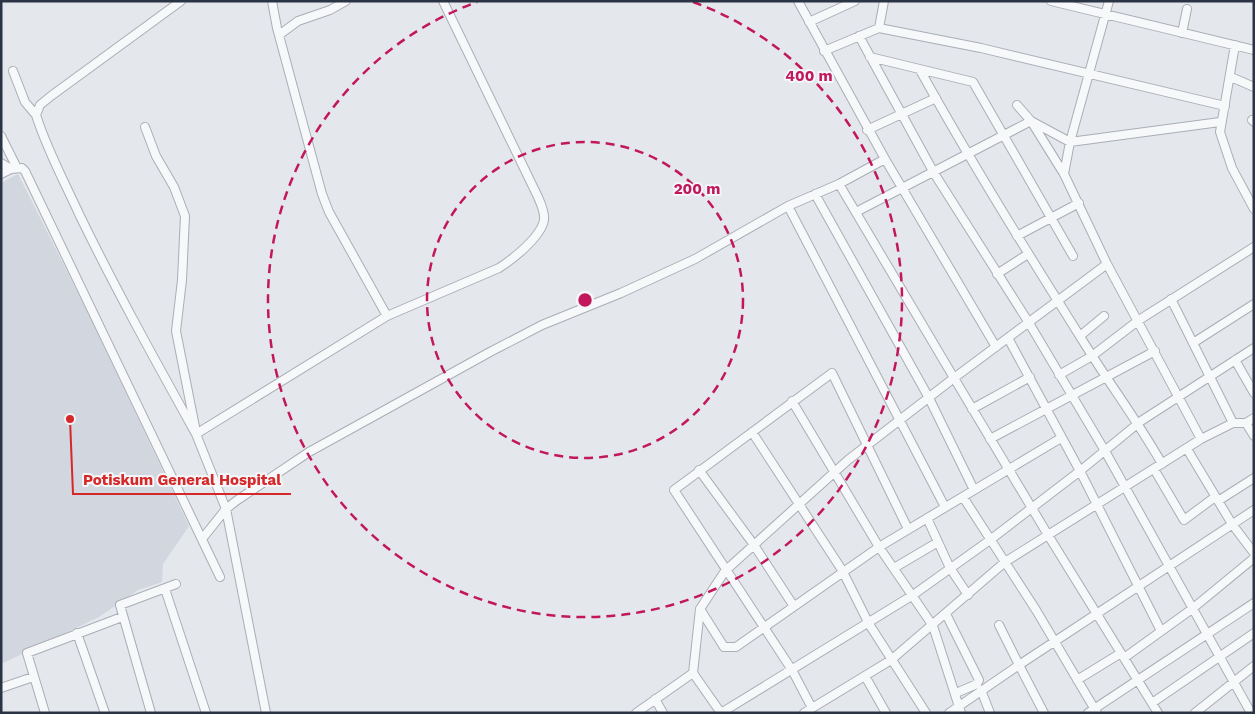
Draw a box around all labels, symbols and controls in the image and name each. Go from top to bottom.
text: 400 m [785,67,833,85]
text: 200 m [674,180,720,198]
centre of rings [576,291,594,309]
callout: Potiskum General Hospital [73,464,291,494]
text: Potiskum General Hospital [83,471,281,489]

